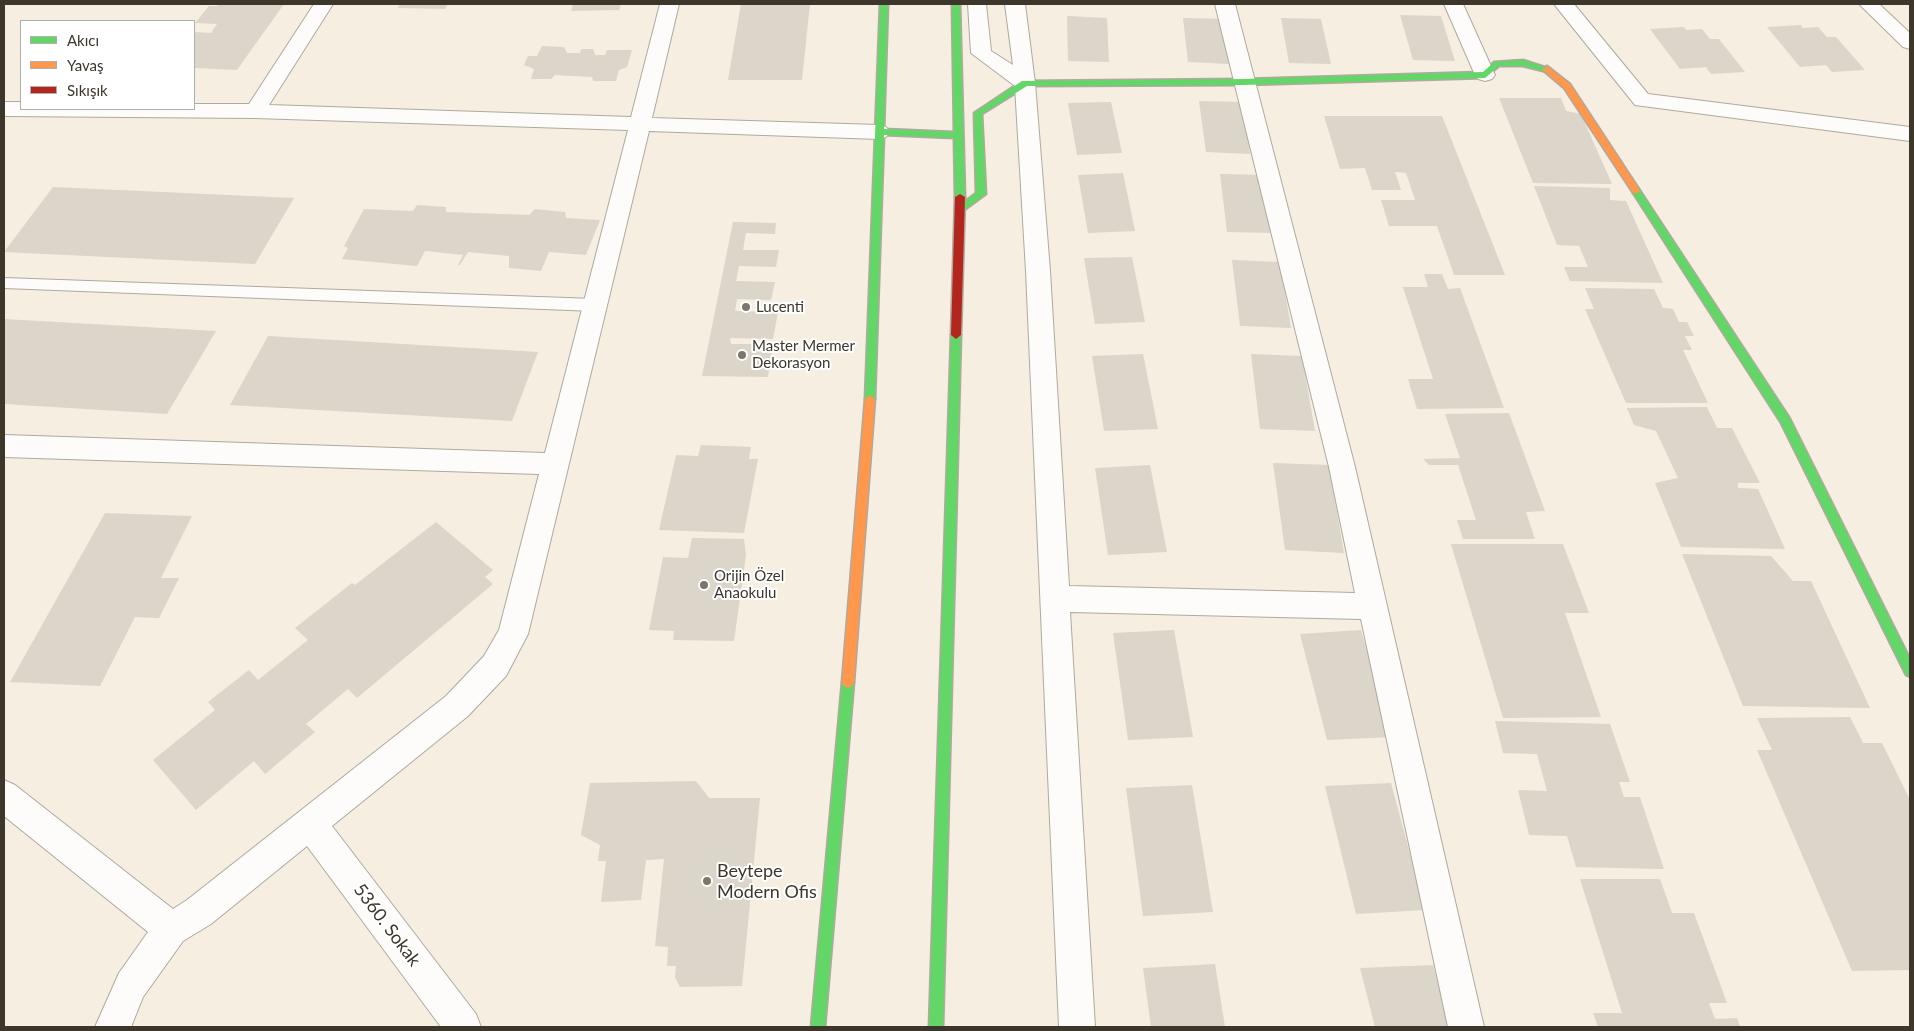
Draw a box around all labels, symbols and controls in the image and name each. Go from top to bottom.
legend [20,20,195,110]
text: Akıcı [67,31,99,49]
text: Yavaş [67,56,104,74]
text: Sıkışık [67,81,108,99]
place label: Lucenti [756,298,804,316]
marker: Lucenti [740,301,752,313]
place label: Master Mermer Dekorasyon [752,337,855,372]
marker: Master Mermer Dekorasyon [736,349,748,361]
place label: Orijin Özel Anaokulu [714,567,784,602]
marker: Orijin Özel Anaokulu [698,579,710,591]
place label: Beytepe Modern Ofis [717,860,817,902]
marker: Beytepe Modern Ofis [701,875,713,887]
street label: 5360. Sokak [349,879,425,971]

